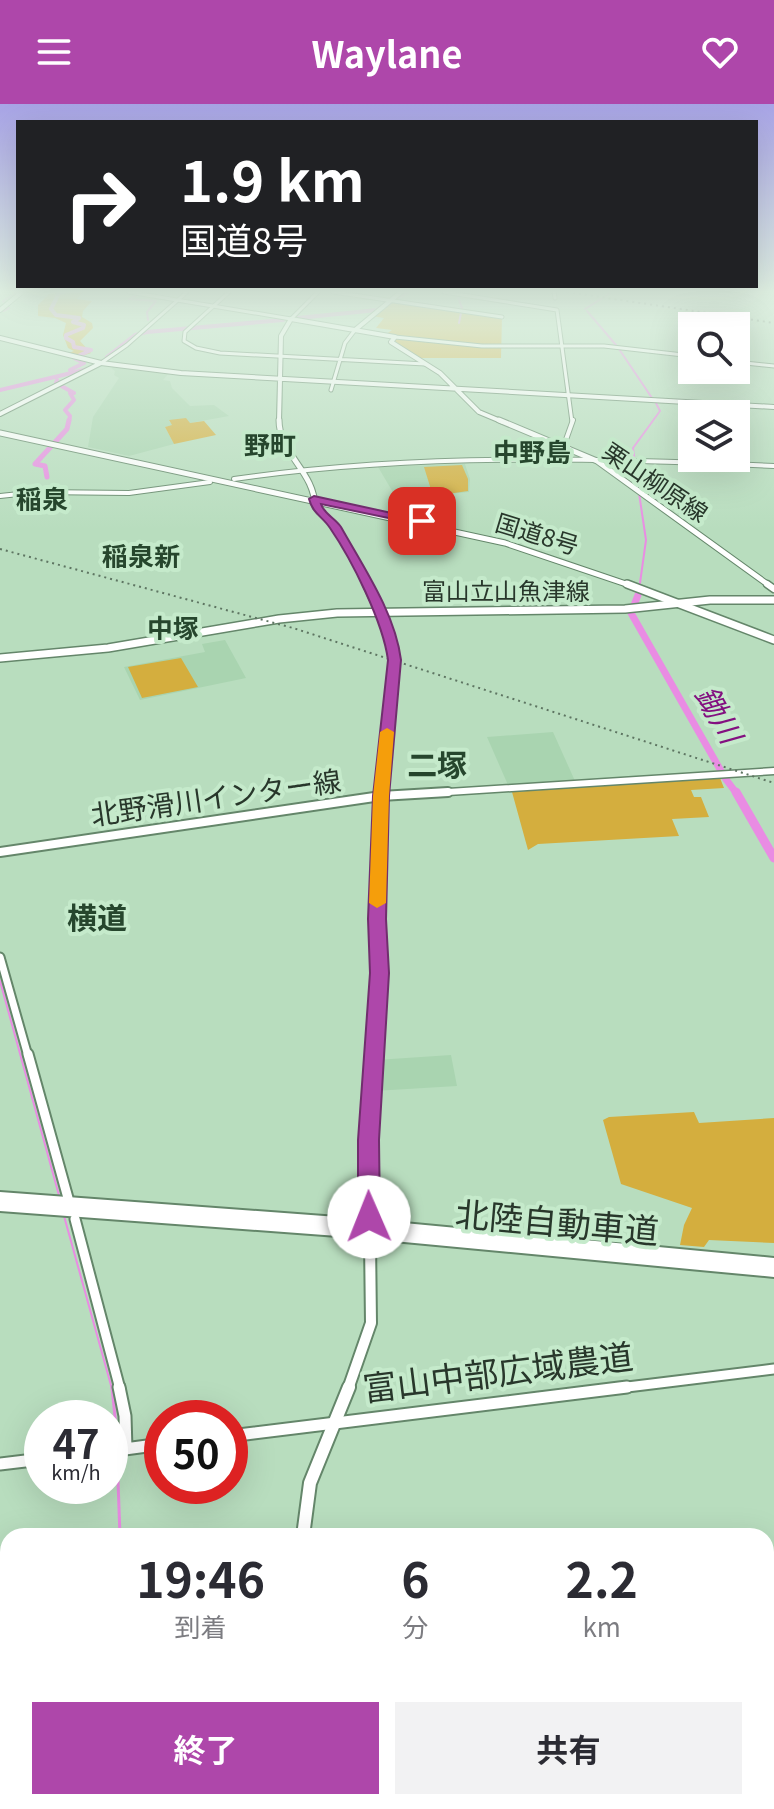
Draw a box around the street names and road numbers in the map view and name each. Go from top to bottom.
street label: 栗山柳原線 [597,433,716,529]
street label: 国道8号 [492,503,584,562]
street label: 富山立山魚津線 [422,572,590,607]
street label: 北野滑川インター線 [88,759,343,833]
street label: 北陸自動車道 [453,1187,661,1254]
street label: 富山中部広域農道 [360,1330,636,1411]

